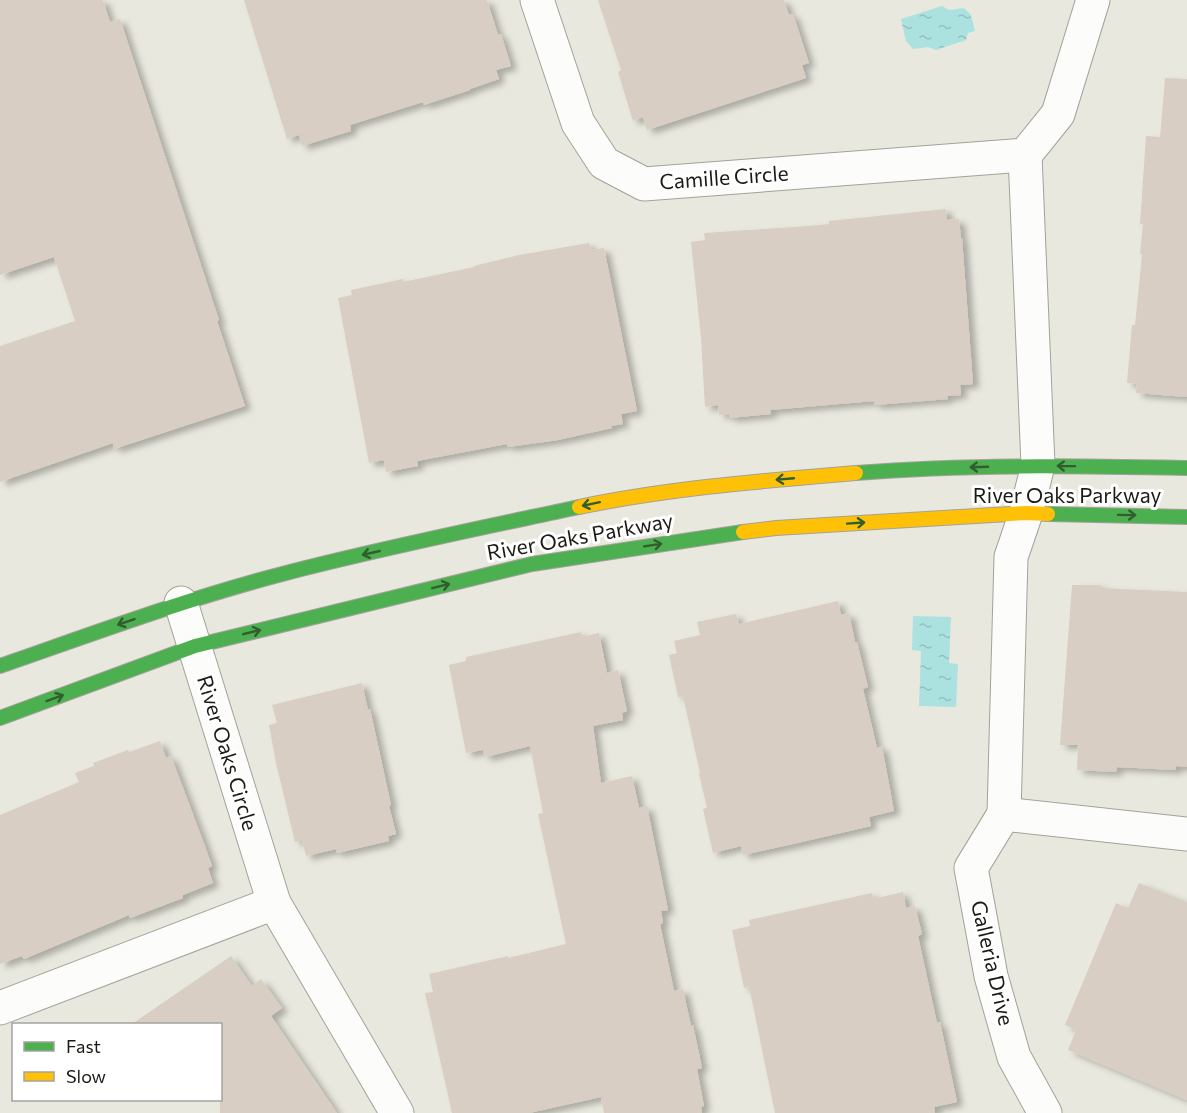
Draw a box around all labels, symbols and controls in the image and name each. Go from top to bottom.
street label: Camille Circle [658,160,789,193]
one-way arrow [1056,460,1076,471]
one-way arrow [970,461,990,472]
one-way arrow [775,474,795,485]
street label: River Oaks Parkway [973,482,1161,507]
one-way arrow [582,499,601,511]
street label: River Oaks Parkway [485,507,675,564]
one-way arrow [1116,509,1136,521]
one-way arrow [845,518,865,529]
one-way arrow [642,539,662,550]
one-way arrow [361,547,380,559]
one-way arrow [431,580,450,592]
one-way arrow [117,618,136,629]
one-way arrow [242,626,261,638]
street label: River Oaks Circle [193,672,264,833]
one-way arrow [45,691,64,702]
street label: Galleria Drive [967,898,1020,1028]
legend [12,1023,222,1101]
text: Fast [66,1035,101,1057]
text: Slow [66,1065,106,1087]

